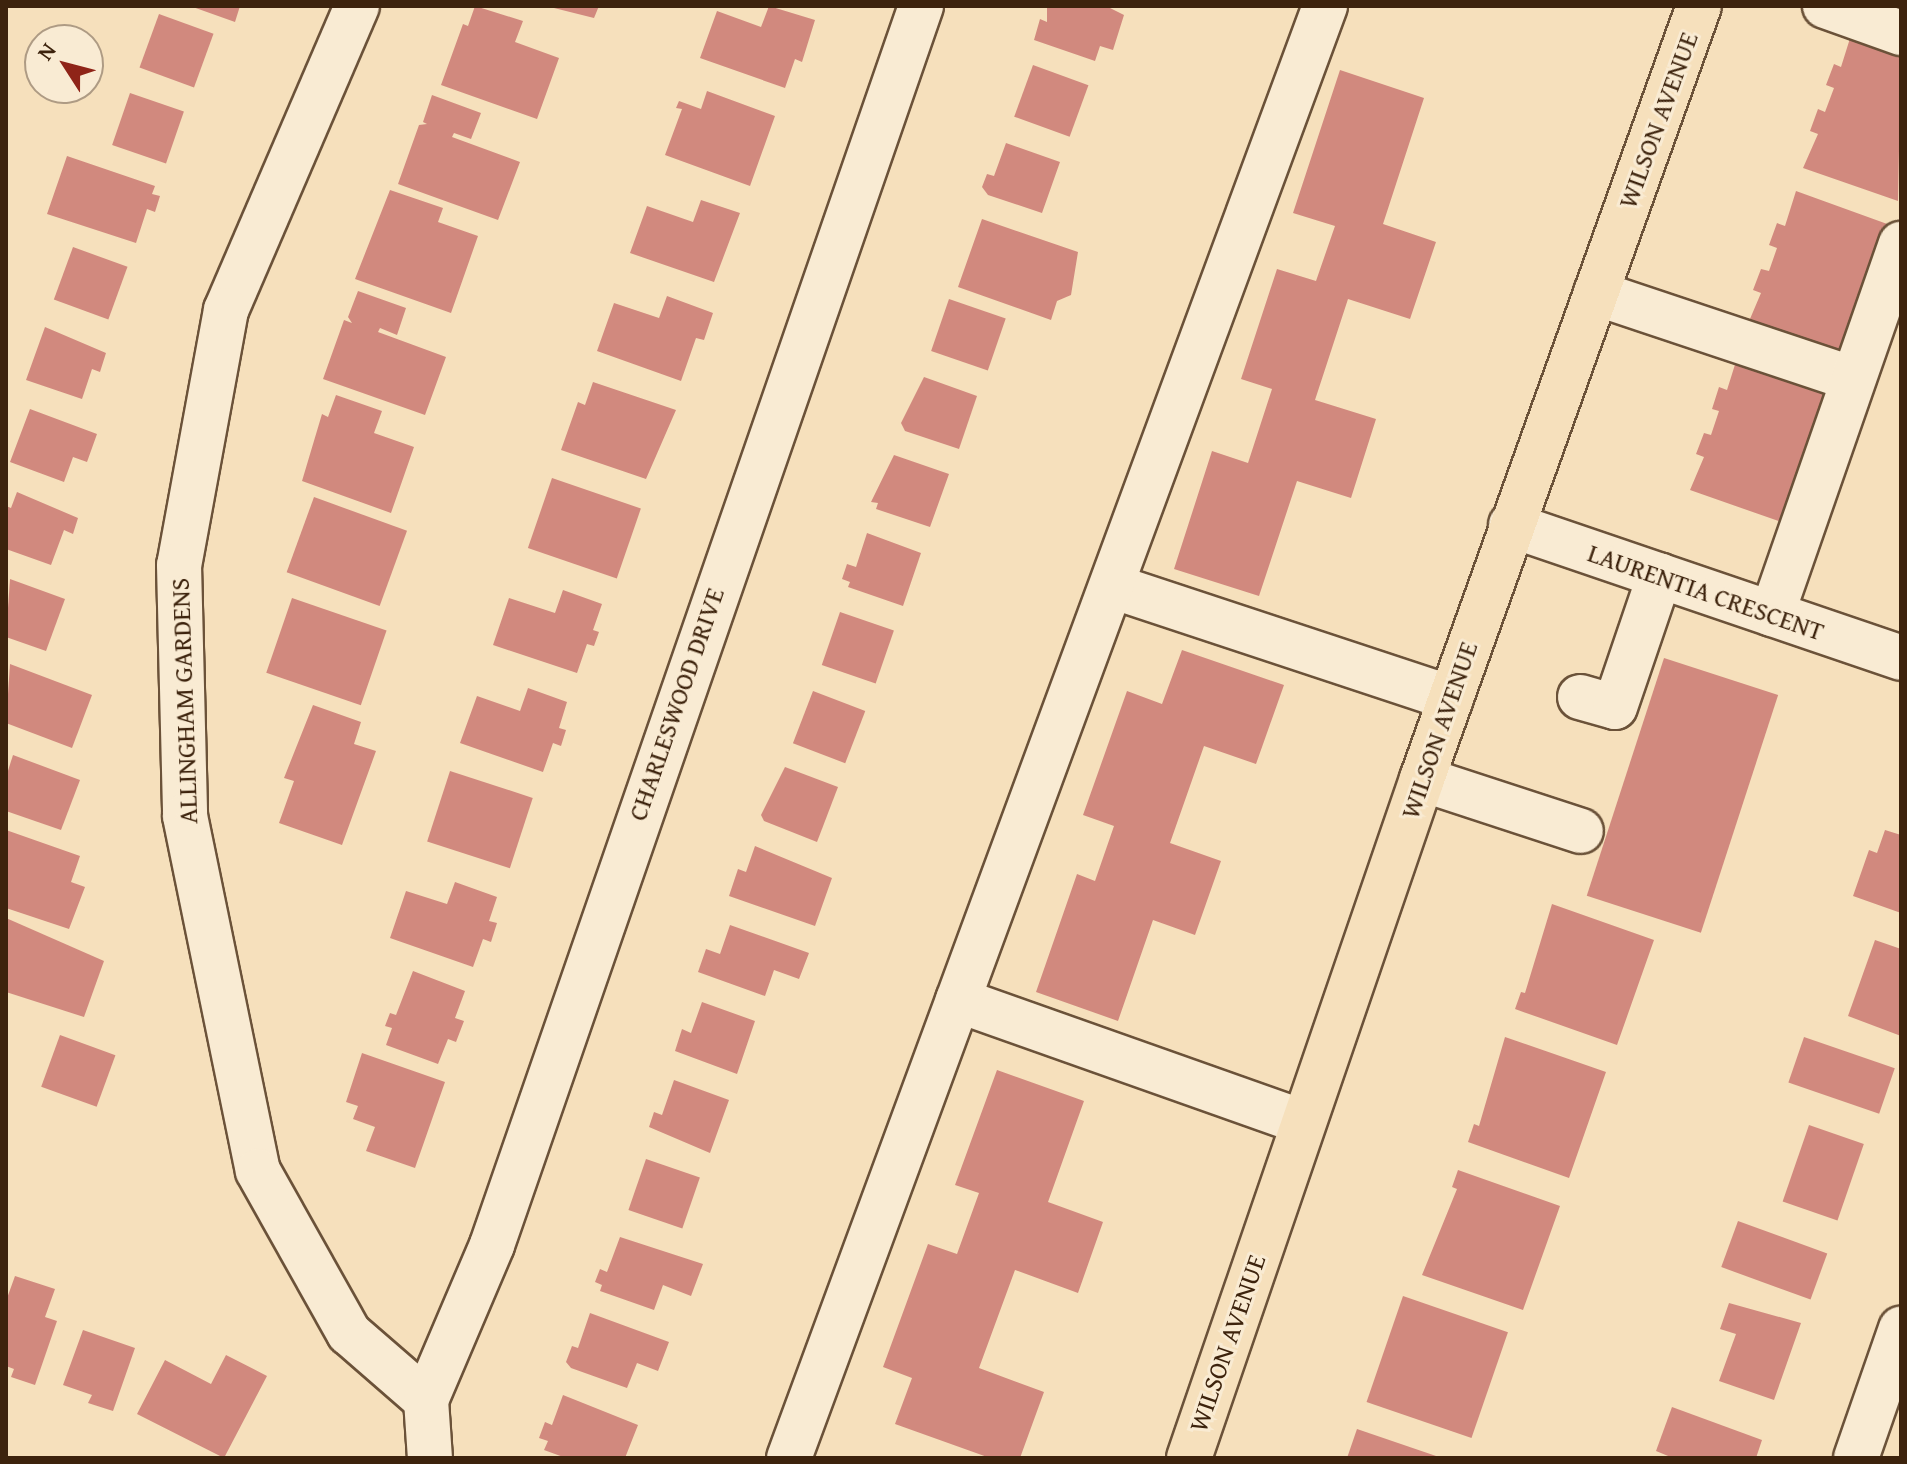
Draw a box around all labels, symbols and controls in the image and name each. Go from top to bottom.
north arrow [24,24,104,104]
street label: WILSON AVENUE [1612,28,1704,212]
text: N [29,36,63,66]
street label: LAURENTIA CRESCENT [1584,537,1828,647]
street label: ALLINGHAM GARDENS [164,577,204,825]
street label: CHARLESWOOD DRIVE [621,583,731,825]
street label: WILSON AVENUE [1394,637,1484,823]
street label: WILSON AVENUE [1182,1250,1272,1436]

